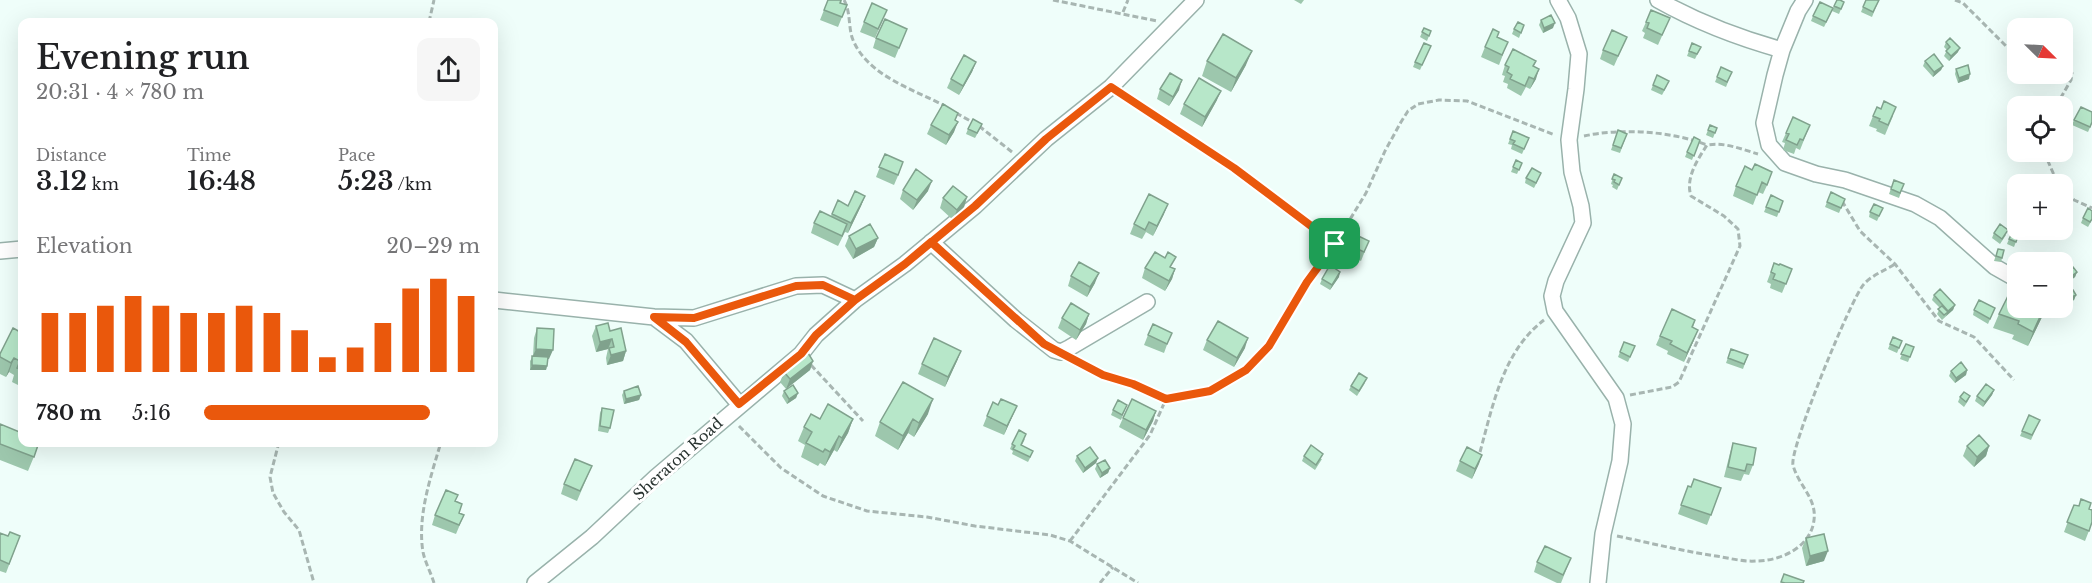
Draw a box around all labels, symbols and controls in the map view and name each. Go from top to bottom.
north arrow [2007,18,2073,84]
map controls [2007,18,2073,318]
text: Evening run [36,37,250,78]
button: share [417,38,480,101]
text: 20:31 · 4 × 780 m [36,80,204,104]
button: locate [2007,96,2073,162]
text: Distance [36,145,107,165]
text: Time [187,145,231,165]
text: Pace [338,145,375,165]
text: 3.12 [36,165,87,197]
text: 16:48 [187,165,256,197]
text: 5:23 [338,165,394,197]
text: km [87,174,119,194]
text: /km [394,174,432,194]
button: + [2007,174,2073,240]
pin [1309,218,1360,269]
icon: arrive [1318,227,1351,260]
text: Elevation [36,234,133,258]
text: 20–29 m [387,234,480,258]
button: − [2007,252,2073,318]
text: 780 m [36,401,102,425]
text: 5:16 [132,401,171,425]
street label: Sheraton Road [629,413,726,504]

